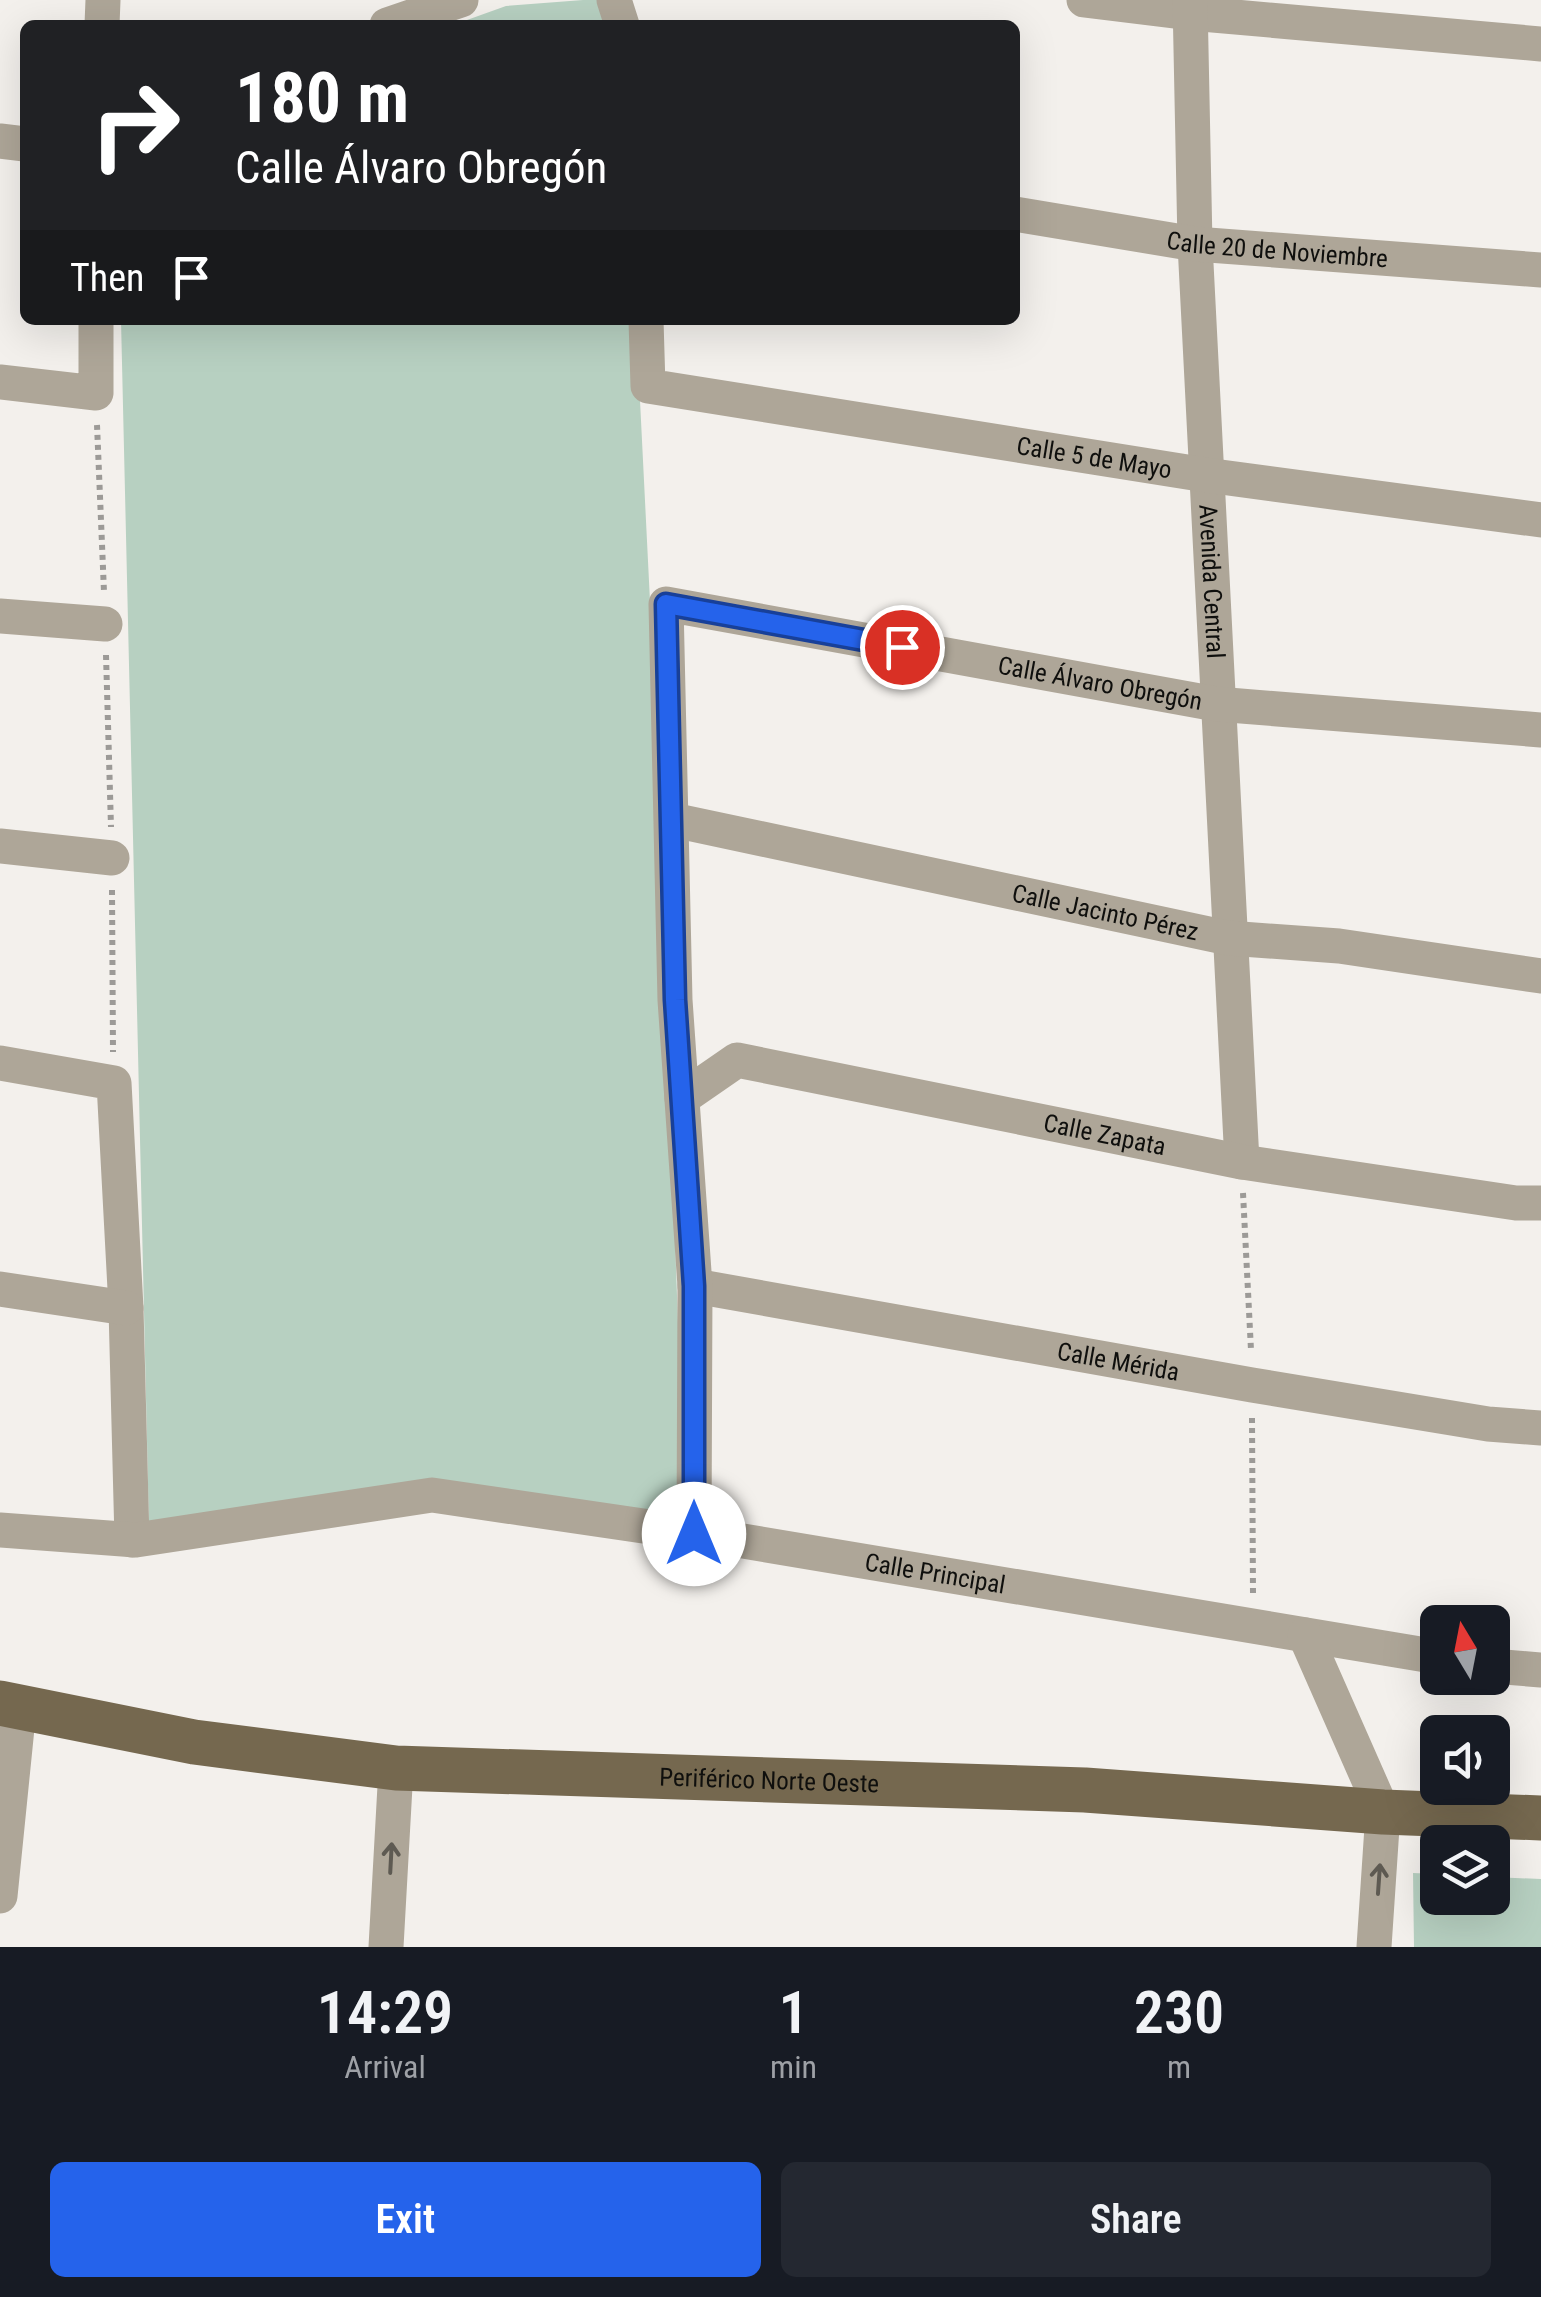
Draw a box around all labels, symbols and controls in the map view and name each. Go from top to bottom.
text: 180 m [235,57,409,139]
icon: right [70,60,200,190]
text: Calle Álvaro Obregón [235,141,607,194]
street label: Calle 20 de Noviembre [1165,225,1389,273]
icon: arrive [164,250,219,305]
text: Then [70,256,144,300]
street label: Calle 5 de Mayo [1015,431,1174,484]
street label: Avenida Central [1194,504,1231,659]
pin [860,605,945,690]
icon: arrive [875,620,930,675]
street label: Calle Álvaro Obregón [996,650,1205,716]
street label: Calle Jacinto Pérez [1010,878,1201,946]
street label: Calle Zapata [1041,1108,1168,1161]
street label: Calle Mérida [1055,1336,1182,1386]
position arrow [642,1482,746,1586]
street label: Calle Principal [863,1547,1008,1599]
north arrow [1420,1605,1510,1695]
map controls [1420,1605,1510,1915]
button: sound [1420,1715,1510,1805]
street label: Periférico Norte Oeste [659,1762,880,1798]
button: layers [1420,1825,1510,1915]
one-way arrow [382,1842,401,1874]
one-way arrow [1369,1864,1388,1896]
text: 14:29 [317,1977,453,2048]
text: 1 [778,1977,809,2048]
text: 230 [1134,1977,1224,2048]
text: Arrival [344,2048,426,2086]
text: min [770,2048,817,2086]
text: m [1167,2048,1191,2086]
button: Exit [50,2162,761,2277]
button: Share [781,2162,1491,2277]

